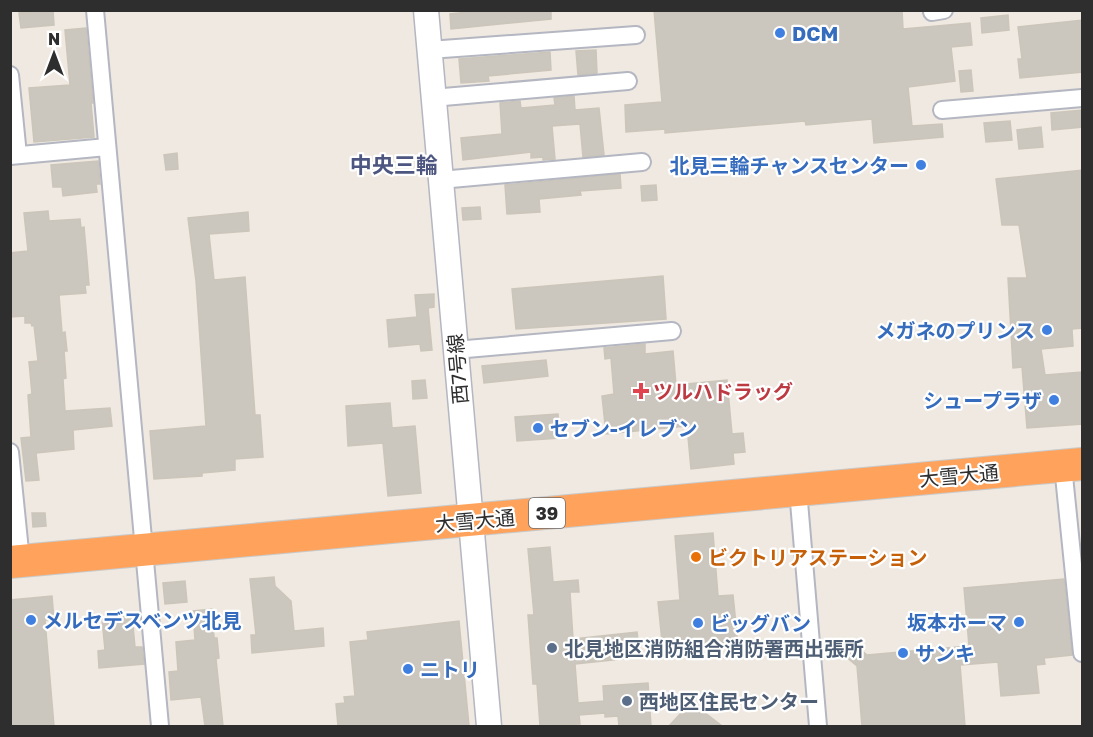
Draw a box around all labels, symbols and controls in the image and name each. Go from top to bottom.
place label: DCM [792,21,838,45]
north arrow [24,24,84,84]
marker: DCM [773,26,787,40]
text: N [48,29,60,49]
district label: 中央三輪 [350,151,438,178]
place label: 北見三輪チャンスセンター [670,153,909,177]
marker: 北見三輪チャンスセンター [914,158,928,172]
place label: メガネのプリンス [875,318,1035,342]
marker: メガネのプリンス [1040,323,1054,337]
street label: 西7号線 [442,333,472,405]
place label: ツルハドラッグ [653,379,793,403]
marker: ツルハドラッグ [634,384,648,398]
place label: シュープラザ [923,388,1042,412]
marker: シュープラザ [1047,393,1061,407]
place label: セブン-イレブン [550,416,698,440]
marker: セブン-イレブン [531,421,545,435]
street label: 大雪大通 [918,460,1000,490]
road number: 39 [529,498,565,528]
street label: 大雪大通 [434,505,516,535]
place label: ビクトリアステーション [708,545,928,569]
marker: ビクトリアステーション [689,550,703,564]
place label: メルセデスベンツ北見 [43,608,242,632]
place label: 坂本ホーマ [907,610,1007,634]
place label: ビッグバン [710,611,811,635]
marker: メルセデスベンツ北見 [24,613,38,627]
marker: 坂本ホーマ [1012,615,1026,629]
marker: ビッグバン [691,616,705,630]
place label: 北見地区消防組合消防署西出張所 [564,636,864,660]
marker: 北見地区消防組合消防署西出張所 [545,641,559,655]
place label: サンキ [915,641,975,665]
marker: サンキ [896,646,910,660]
place label: ニトリ [420,657,480,681]
marker: ニトリ [401,662,415,676]
place label: 西地区住民センター [639,689,819,713]
marker: 西地区住民センター [620,694,634,708]

